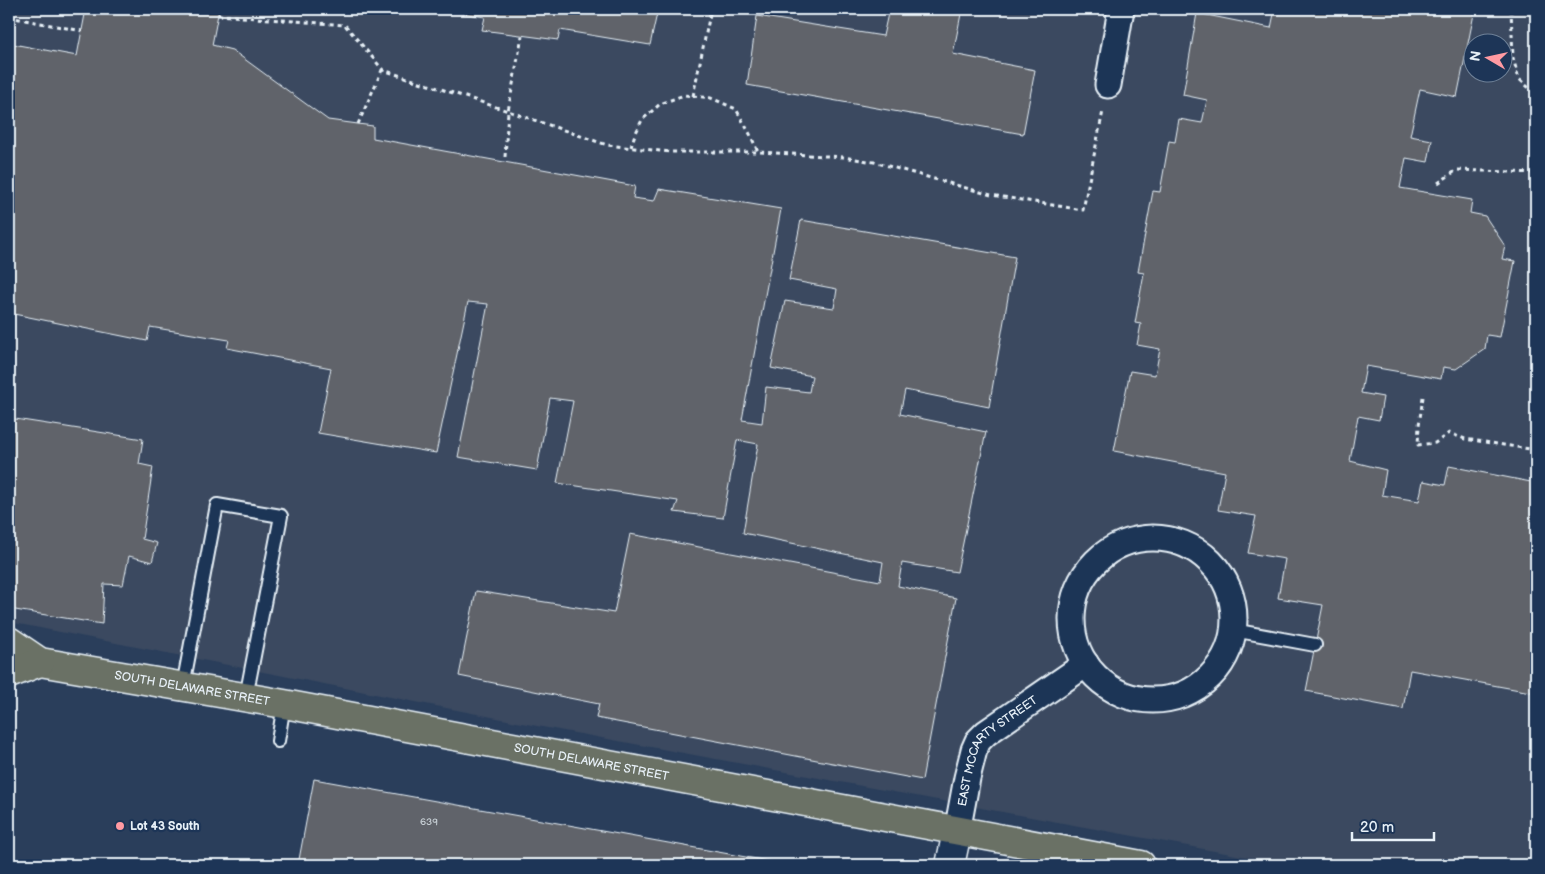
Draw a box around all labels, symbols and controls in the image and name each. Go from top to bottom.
north arrow [1462,32,1512,82]
text: N [1466,50,1485,63]
street label: SOUTH DELAWARE STREET [113,667,272,709]
street label: EAST MCCARTY STREET [954,692,1041,807]
street label: SOUTH DELAWARE STREET [513,740,671,784]
scale bar [1352,809,1435,841]
house number: 639 [420,816,438,828]
text: 20 m [1360,818,1394,837]
place label: Lot 43 South [130,819,200,834]
marker: Lot 43 South [114,820,126,832]

